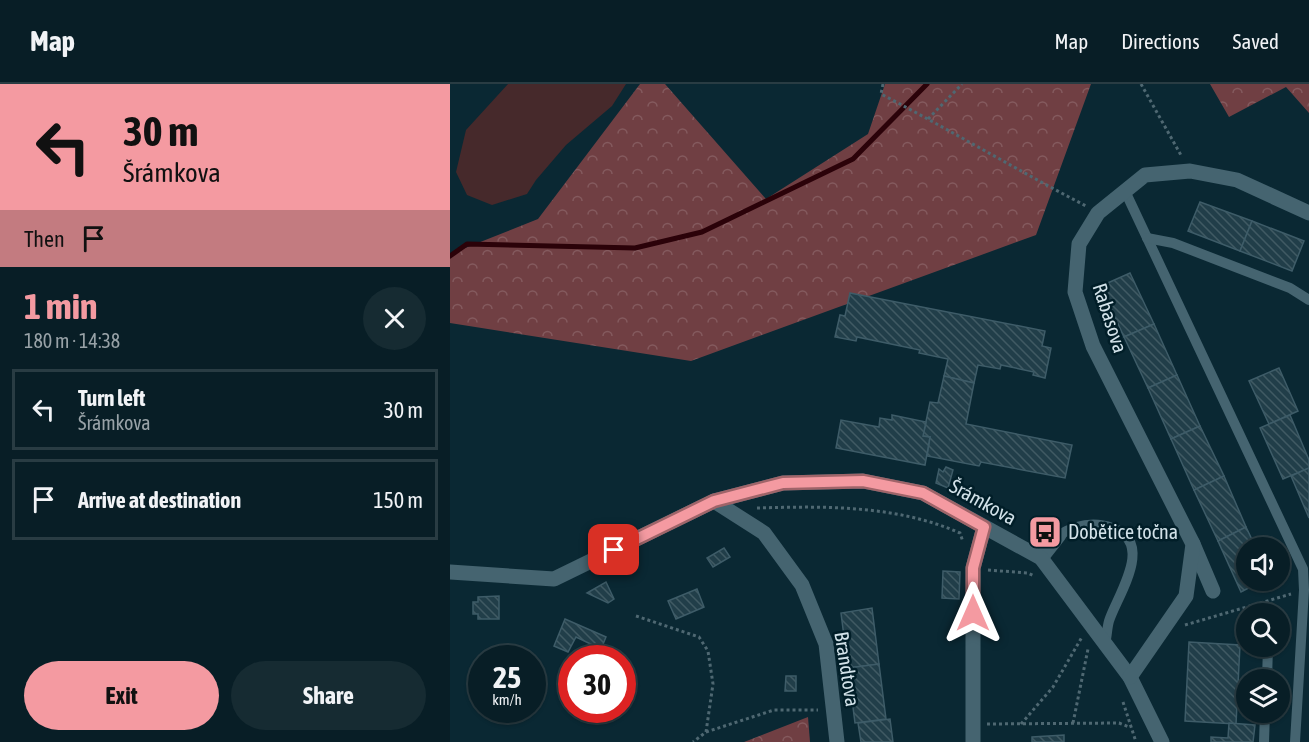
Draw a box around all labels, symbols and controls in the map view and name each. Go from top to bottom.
text: Map [30,25,75,57]
text: Map [1054,29,1088,53]
text: Directions [1121,29,1200,53]
text: Saved [1233,29,1279,53]
text: 30 m [123,107,198,155]
icon: left [24,108,102,186]
text: Šrámkova [123,157,221,188]
icon: arrive [77,222,110,255]
text: Then [24,226,65,252]
street label: Rabasova [1088,280,1132,355]
text: 1 min [24,285,98,327]
button: close [363,287,426,350]
text: 180 m · 14:38 [24,329,120,352]
text: Turn left [78,385,145,411]
icon: left [27,393,60,426]
text: 30 m [383,397,423,423]
text: Šrámkova [78,411,151,434]
street label: Šrámkova [946,474,1021,529]
icon: arrive [27,483,60,516]
text: Arrive at destination [78,487,241,513]
text: 150 m [373,487,423,513]
bus stop icon: Dobětice točna [1027,514,1063,550]
place label: Dobětice točna [1068,520,1178,543]
pin [588,524,639,575]
icon: arrive [597,533,630,566]
map controls [1236,537,1290,723]
button: sound [1236,537,1290,591]
position arrow [941,581,1005,645]
button: search [1236,603,1290,657]
street label: Brandtova [830,630,865,708]
speed limit sign: 30 [558,645,636,723]
text: 25 [493,660,521,694]
button: Exit [24,661,219,730]
button: Share [231,661,426,730]
button: layers [1236,669,1290,723]
text: km/h [492,691,522,708]

